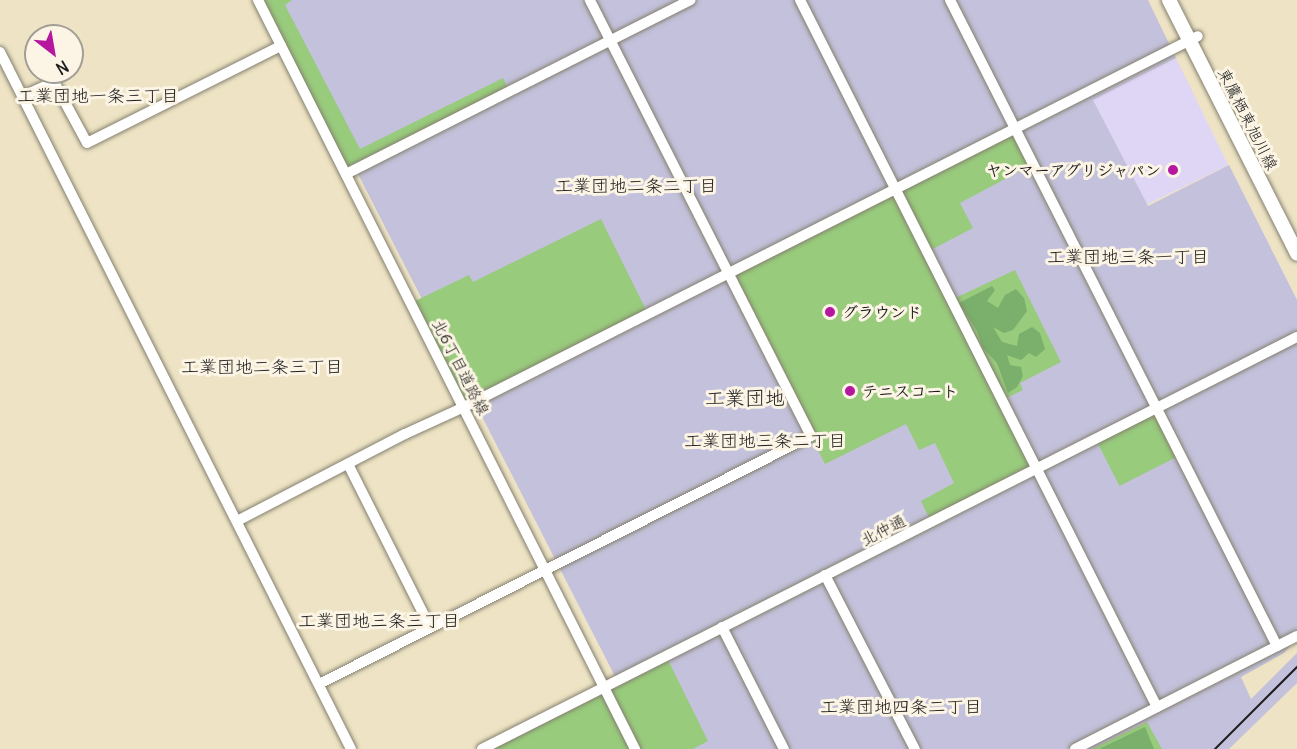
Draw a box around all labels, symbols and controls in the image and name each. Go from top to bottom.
north arrow [24,24,84,84]
text: N [52,56,72,79]
street label: 東鷹栖東旭川線 [1214,65,1282,173]
district label: 工業団地一条三丁目 [17,85,179,107]
place label: ヤンマーアグリジャパン [985,160,1161,180]
marker: ヤンマーアグリジャパン [1166,163,1180,177]
district label: 工業団地二条二丁目 [555,175,717,197]
district label: 工業団地三条一丁目 [1047,246,1209,268]
place label: グラウンド [842,302,922,322]
marker: グラウンド [823,305,837,319]
street label: 北6丁目道路線 [429,316,493,418]
district label: 工業団地二条三丁目 [181,356,343,378]
place label: テニスコート [862,381,958,401]
marker: テニスコート [843,384,857,398]
district label: 工業団地 [705,385,785,409]
district label: 工業団地三条二丁目 [684,430,846,452]
street label: 北仲通 [857,511,909,549]
district label: 工業団地三条三丁目 [298,610,460,632]
district label: 工業団地四条二丁目 [820,696,982,718]

